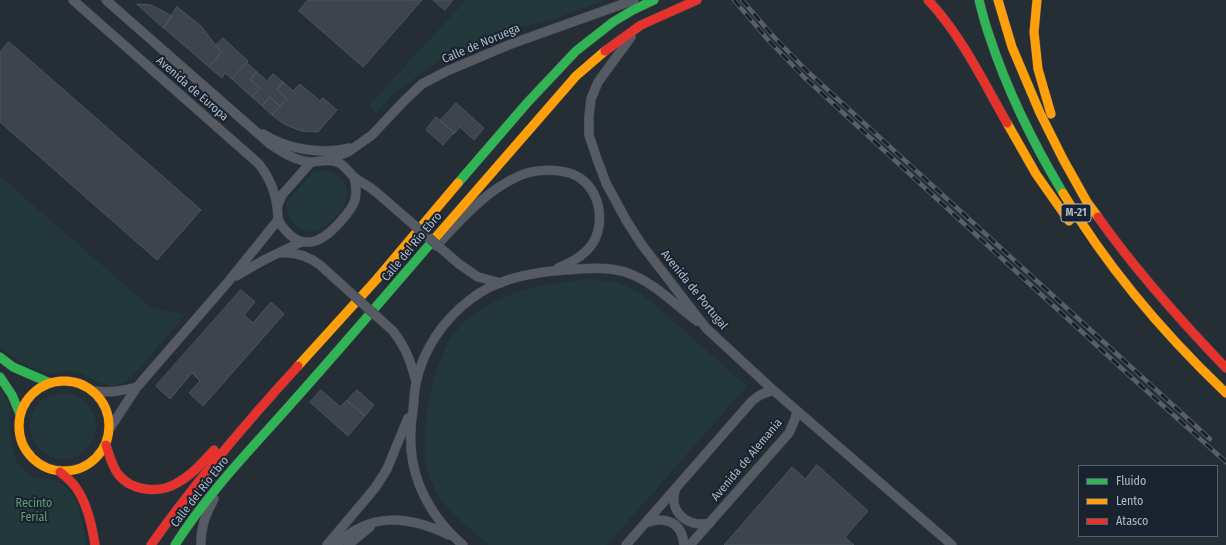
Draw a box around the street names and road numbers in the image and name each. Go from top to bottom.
street label: Calle de Noruega [440,21,522,67]
street label: Avenida de Europa [153,54,231,124]
road number: M-21 [1061,204,1091,222]
street label: Calle del Río Ebro [379,209,445,285]
street label: Avenida de Portugal [658,247,730,333]
street label: Avenida de Alemania [708,416,786,504]
street label: Calle del Río Ebro [168,454,232,530]

